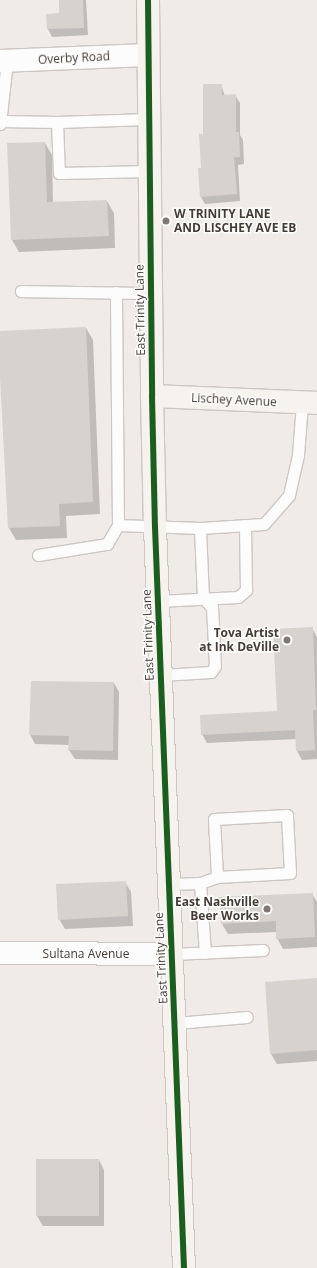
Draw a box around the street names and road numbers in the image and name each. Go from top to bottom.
street label: Overby Road [38,49,110,67]
street label: East Trinity Lane [132,264,148,356]
street label: Lischey Avenue [191,391,277,409]
street label: East Trinity Lane [139,589,157,681]
street label: East Trinity Lane [151,912,171,1004]
street label: Sultana Avenue [43,947,129,961]

